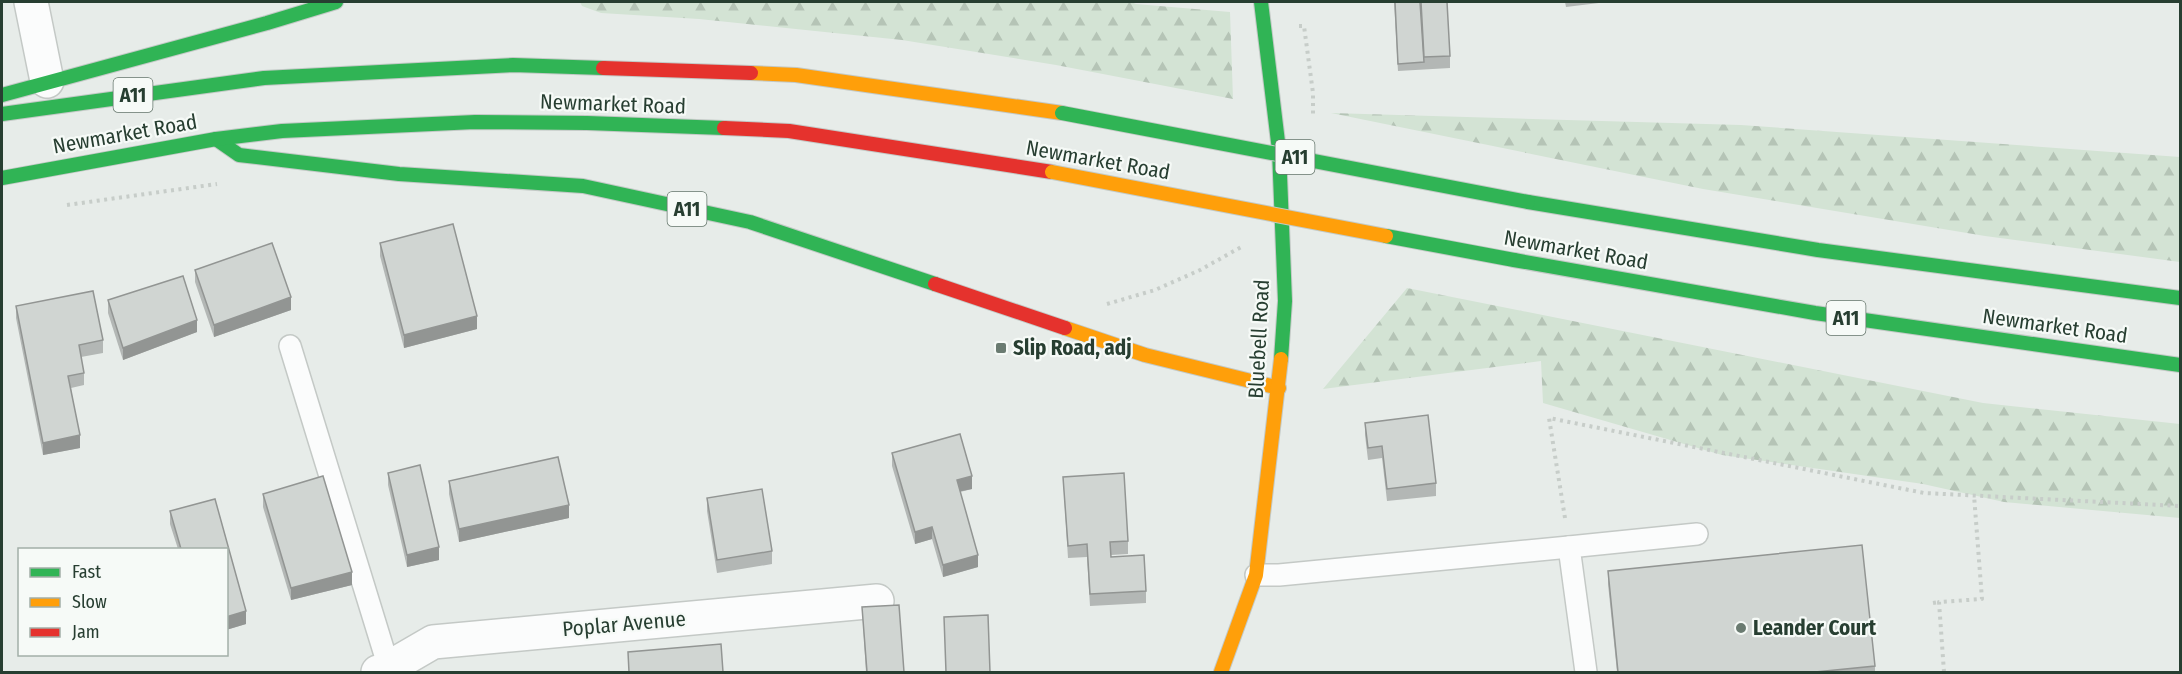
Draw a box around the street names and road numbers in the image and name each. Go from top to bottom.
road number: A11 [114,78,152,112]
street label: Newmarket Road [540,88,686,120]
street label: Newmarket Road [51,109,199,159]
street label: Newmarket Road [1024,135,1172,185]
road number: A11 [1276,140,1314,174]
road number: A11 [668,192,706,226]
street label: Newmarket Road [1502,225,1650,275]
street label: Bluebell Road [1243,279,1275,399]
road number: A11 [1826,301,1866,335]
street label: Newmarket Road [1981,303,2129,349]
street label: Poplar Avenue [561,606,687,642]

